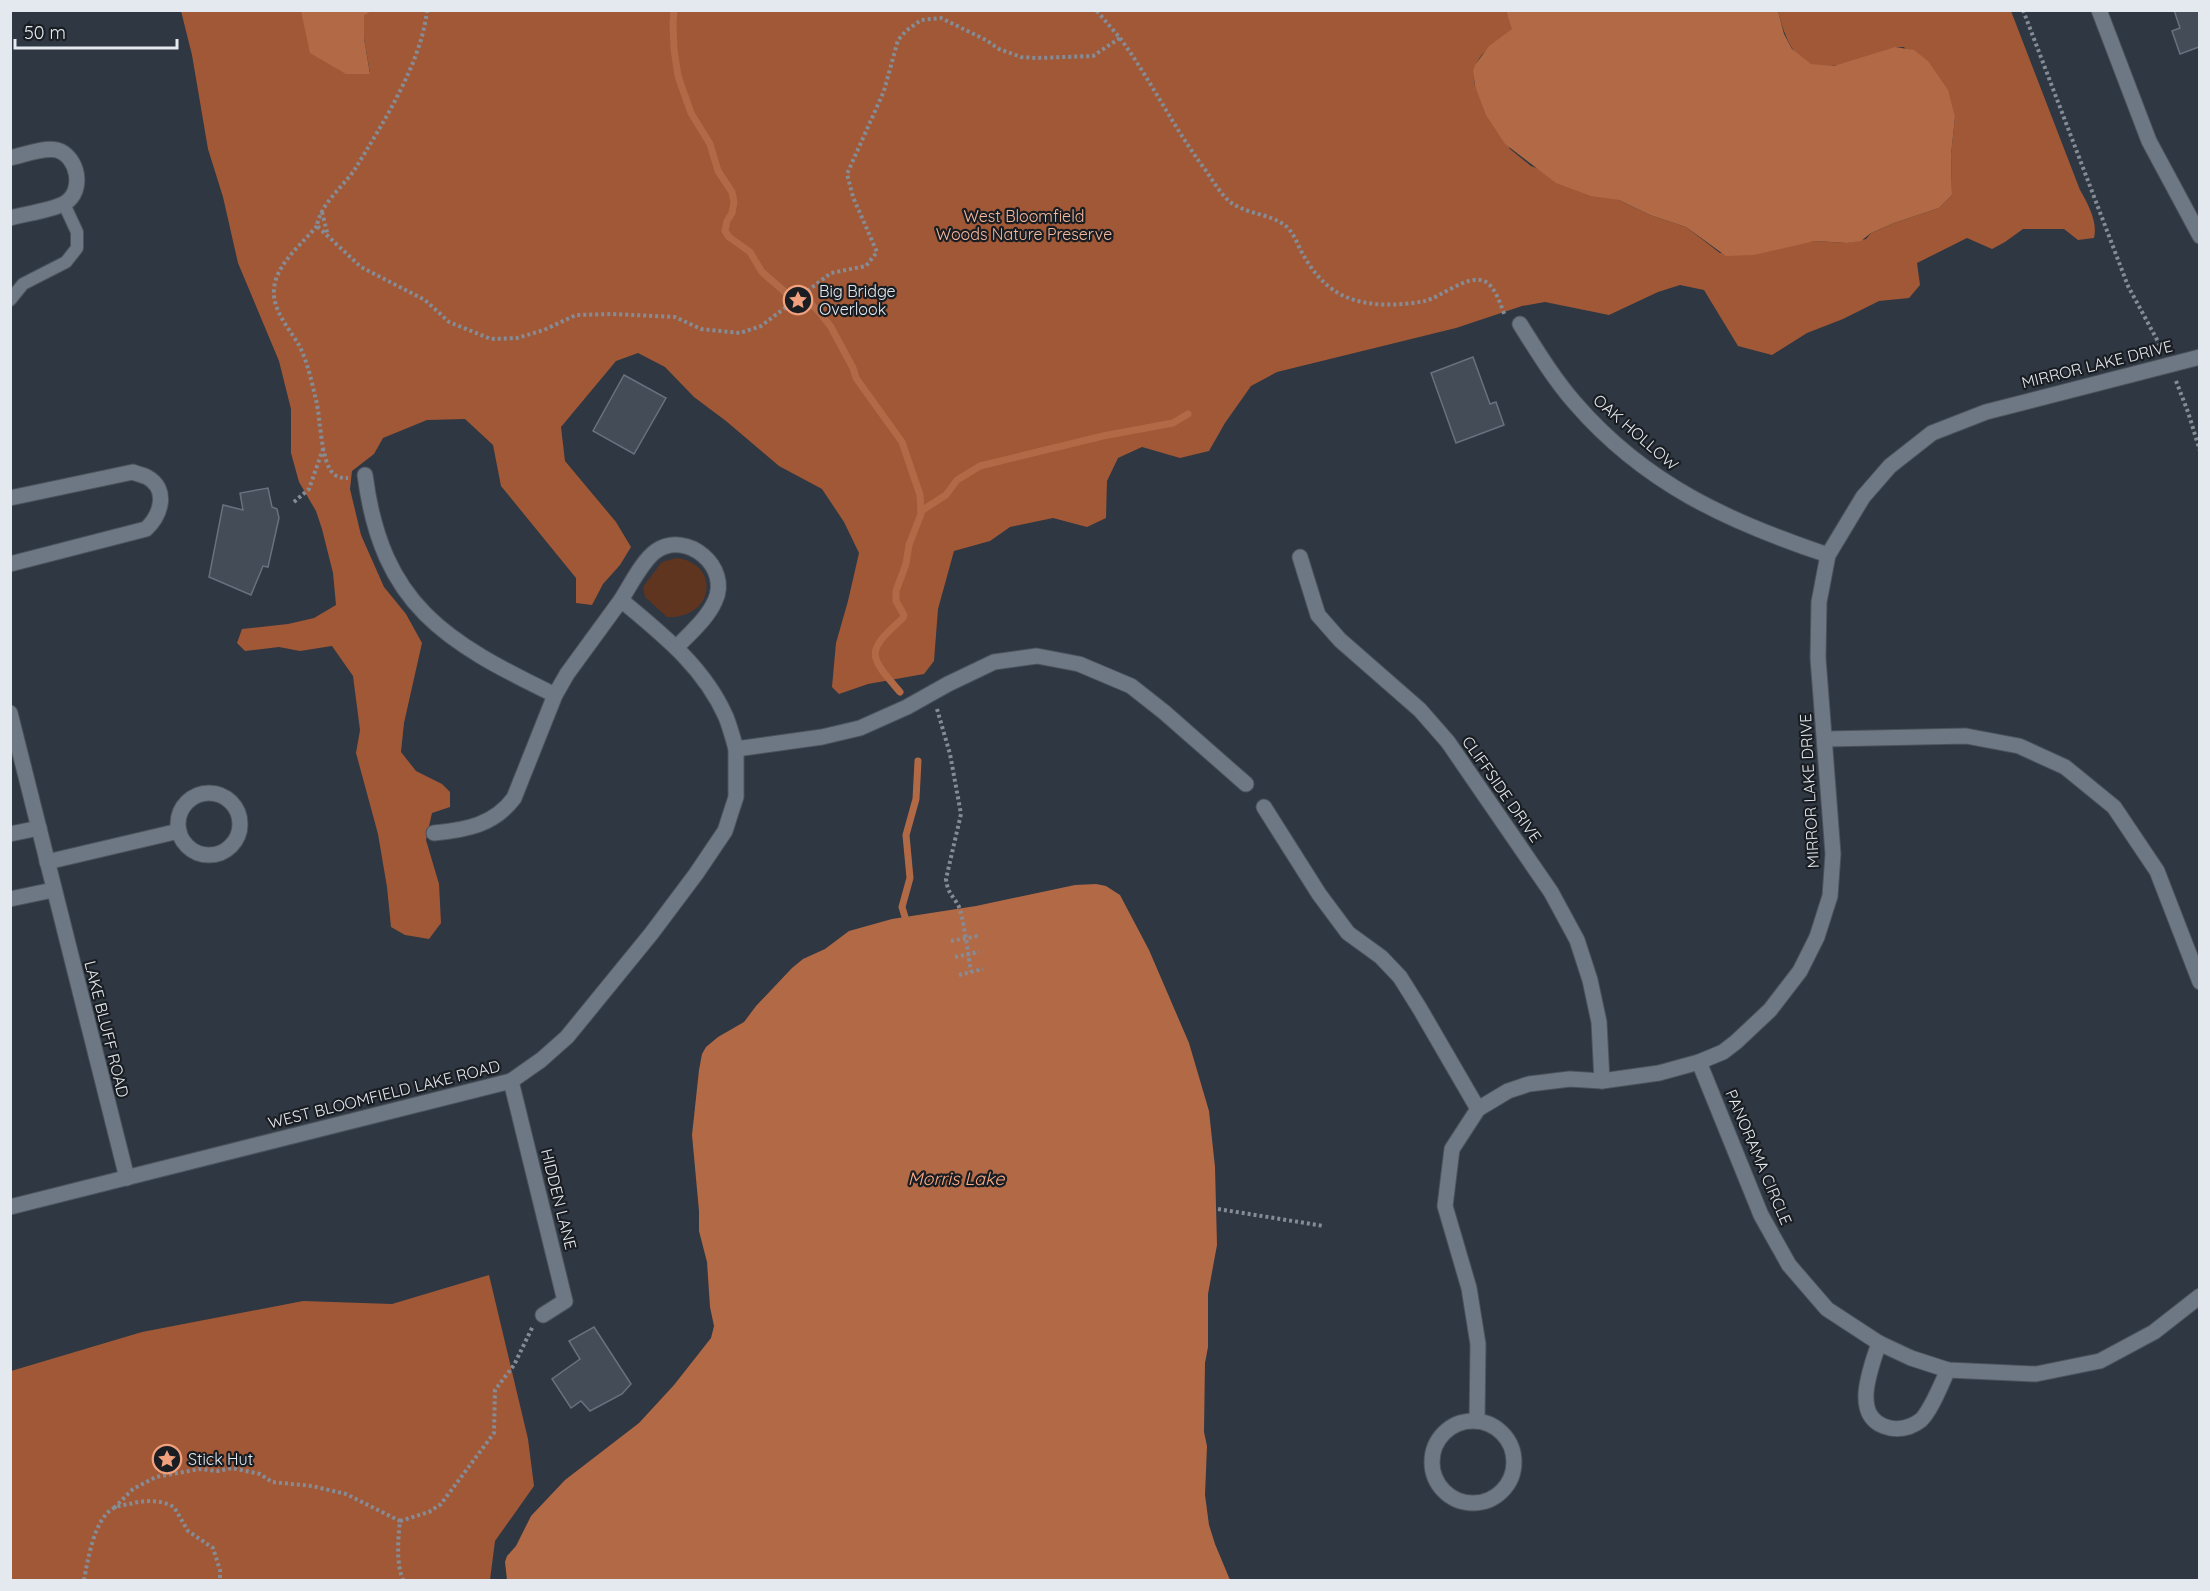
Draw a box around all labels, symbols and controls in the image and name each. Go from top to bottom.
scale bar [15,12,177,50]
text: 50 m [24,21,66,44]
park label: West Bloomfield Woods Nature Preserve [936,206,1112,244]
place label: Big Bridge Overlook [819,281,896,319]
place icon: Big Bridge Overlook [782,284,814,316]
street label: MIRROR LAKE DRIVE [2019,336,2175,392]
street label: OAK HOLLOW [1589,390,1683,474]
street label: MIRROR LAKE DRIVE [1795,713,1823,869]
street label: CLIFFSIDE DRIVE [1458,732,1546,846]
street label: LAKE BLUFF ROAD [80,959,134,1099]
street label: WEST BLOOMFIELD LAKE ROAD [266,1055,502,1133]
street label: PANORAMA CIRCLE [1721,1086,1797,1228]
street label: HIDDEN LANE [537,1146,581,1252]
water label: Morris Lake [908,1167,1005,1190]
place icon: Stick Hut [151,1443,183,1475]
place label: Stick Hut [188,1449,253,1469]

